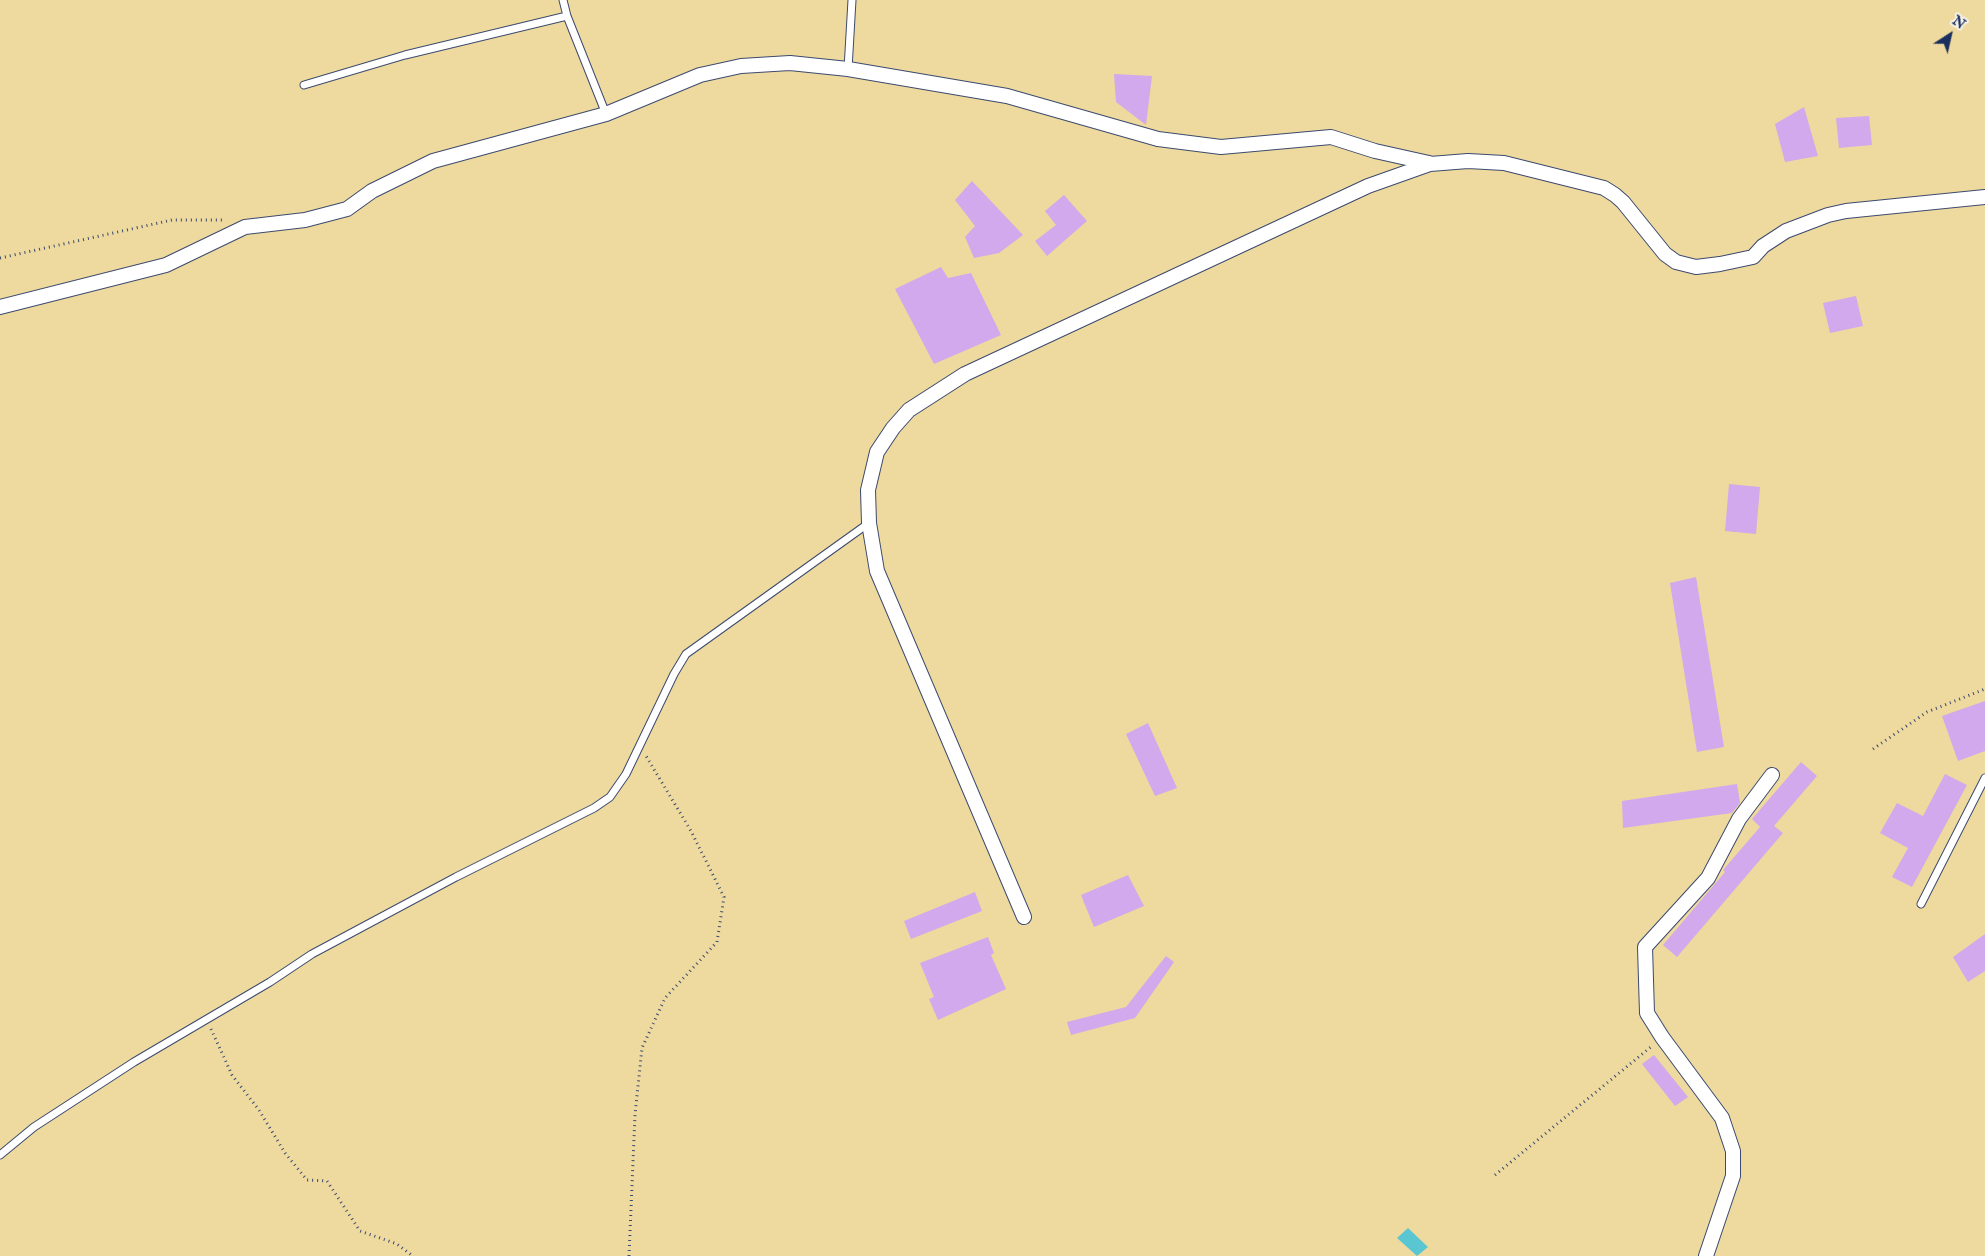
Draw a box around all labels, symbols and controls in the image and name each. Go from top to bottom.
north arrow [1925,10,1975,60]
text: N [1948,12,1969,34]

